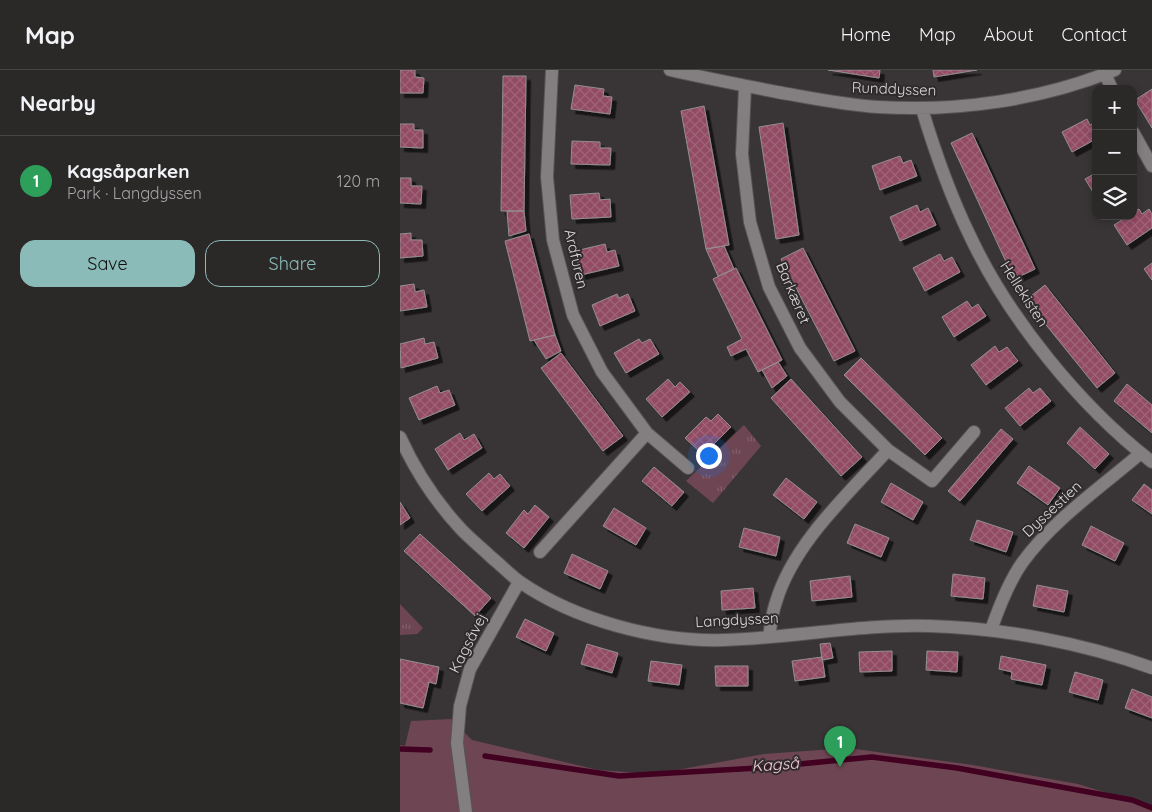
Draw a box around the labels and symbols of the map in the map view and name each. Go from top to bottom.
street label: Runddyssen [851,78,937,99]
street label: Ardfuren [560,227,593,291]
street label: Hellekisten [996,257,1053,330]
street label: Barkæret [772,259,815,327]
your location [696,443,722,469]
street label: Dyssestien [1018,476,1085,541]
street label: Langdyssen [695,608,779,631]
street label: Kagsåvej [444,610,491,676]
pin: 1 [824,726,856,767]
water label: Kagså [751,752,801,776]

